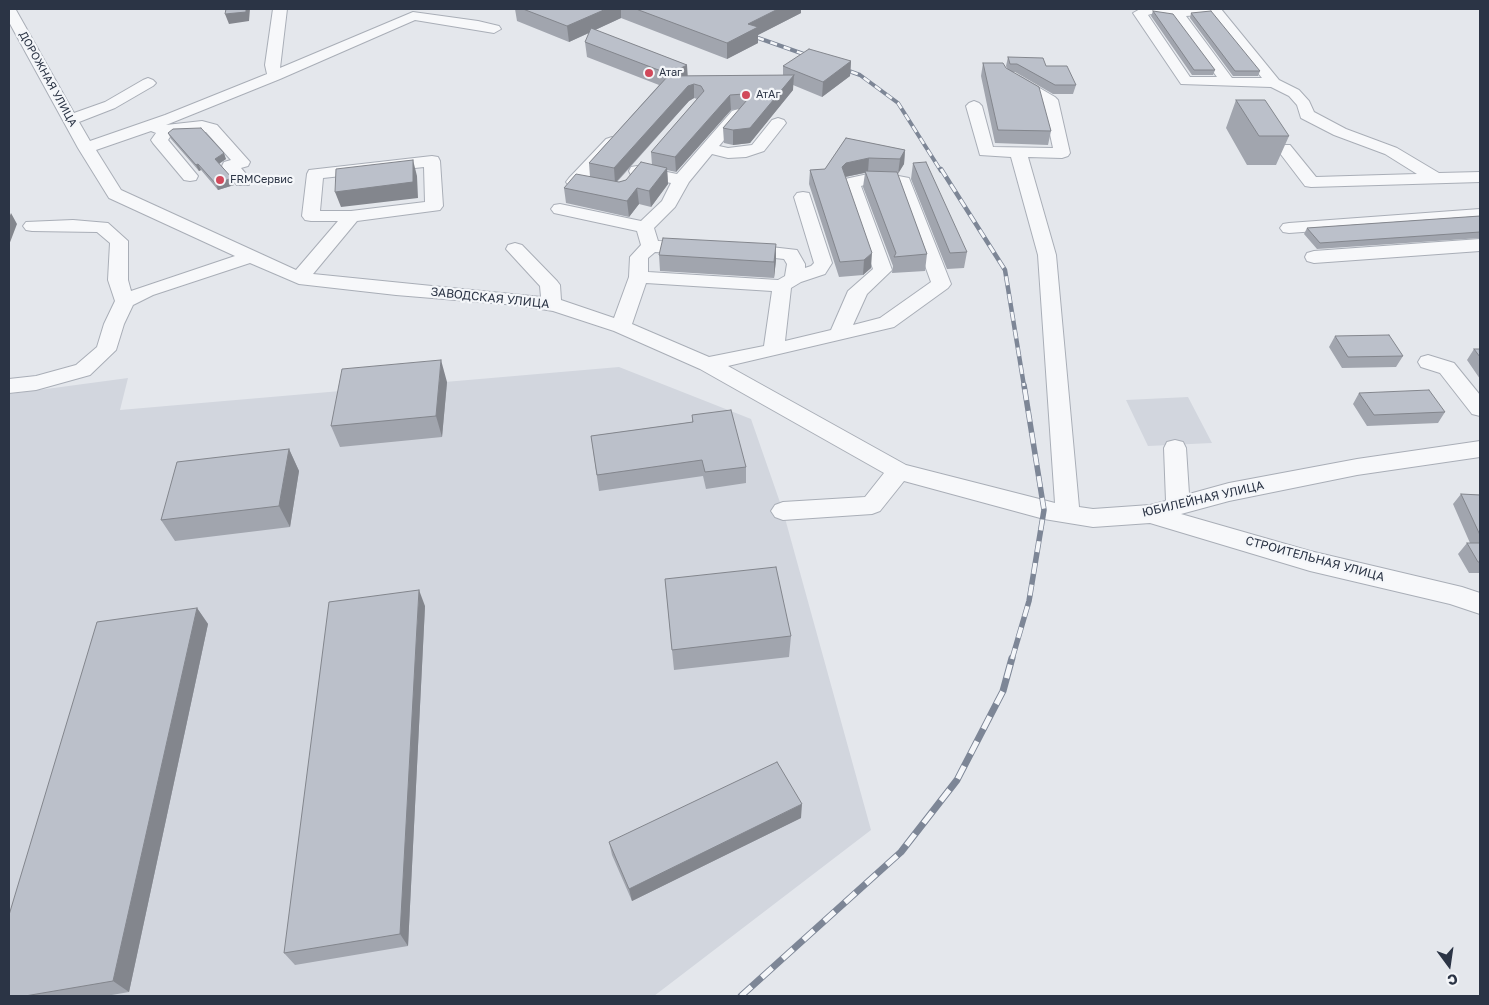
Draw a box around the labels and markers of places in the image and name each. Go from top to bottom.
place label: Атаг [659,66,682,80]
marker: Атаг [643,67,655,79]
place label: АтАг [756,88,781,102]
marker: АтАг [740,89,752,101]
place label: FRMСервис [230,173,293,187]
marker: FRMСервис [214,174,226,186]

